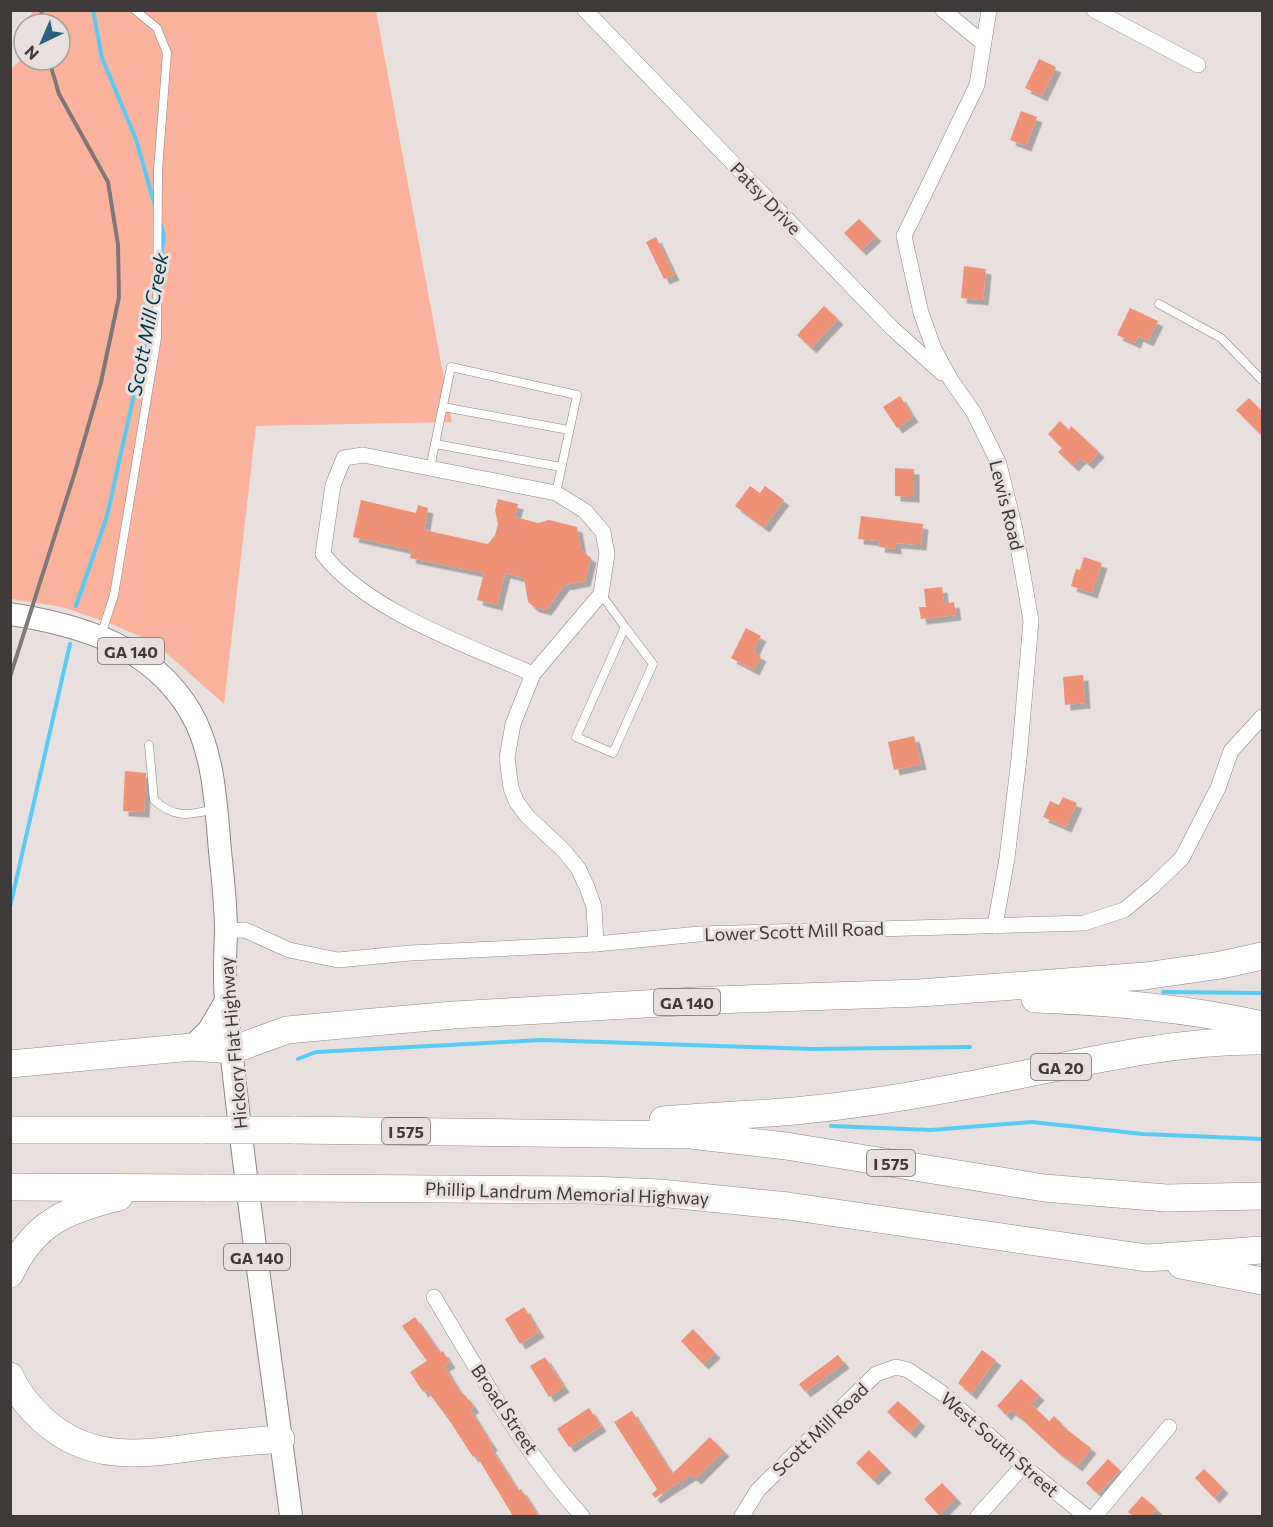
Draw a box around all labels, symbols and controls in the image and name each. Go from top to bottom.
north arrow [12,12,72,72]
text: N [20,42,42,64]
street label: Patsy Drive [726,157,806,239]
water label: Scott Mill Creek [121,249,173,397]
street label: Lewis Road [985,458,1029,552]
road number: GA 140 [98,638,164,664]
street label: Lower Scott Mill Road [704,917,884,945]
street label: Hickory Flat Highway [215,956,251,1130]
road number: GA 140 [654,989,720,1015]
road number: GA 20 [1031,1054,1091,1080]
road number: I 575 [382,1118,430,1144]
road number: I 575 [867,1150,915,1176]
street label: Phillip Landrum Memorial Highway [425,1177,709,1209]
road number: GA 140 [224,1244,290,1270]
street label: Broad Street [467,1360,543,1458]
street label: Scott Mill Road [767,1378,873,1480]
street label: West South Street [937,1387,1063,1501]

